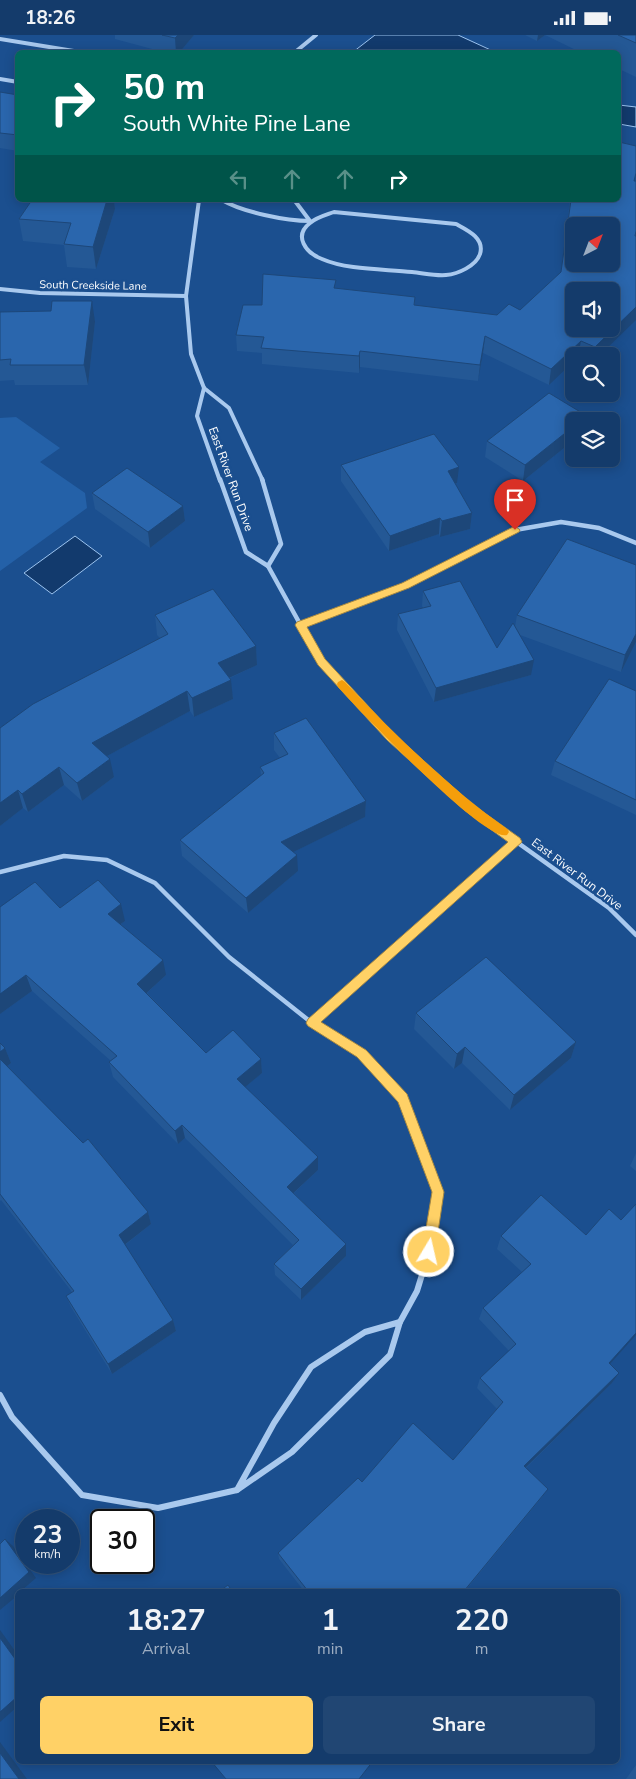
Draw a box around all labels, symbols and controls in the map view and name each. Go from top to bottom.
text: 18:26 [25,5,75,31]
text: 50 m [123,64,205,111]
icon: right [40,70,105,135]
text: South White Pine Lane [123,109,350,139]
icon: left [225,165,253,193]
icon: ahead [278,165,306,193]
icon: ahead [331,165,359,193]
icon: right [384,165,412,193]
north arrow [565,217,620,273]
map controls [565,217,620,467]
street label: South Creekside Lane [39,277,147,294]
button: sound [565,282,620,337]
button: search [565,347,620,402]
button: layers [565,412,620,467]
street label: East River Run Drive [205,425,257,533]
pin [494,479,536,530]
icon: arrive [501,486,529,514]
street label: East River Run Drive [528,834,626,914]
position arrow [402,1225,454,1277]
speed limit sign: 30 [90,1509,155,1574]
text: 23 [32,1518,63,1552]
text: km/h [34,1546,61,1562]
text: 18:27 [126,1600,206,1641]
text: 1 [321,1600,339,1641]
text: 220 [455,1600,509,1641]
text: Arrival [142,1638,190,1660]
text: min [317,1638,343,1660]
text: m [475,1638,489,1660]
button: Exit [40,1696,313,1754]
button: Share [323,1696,595,1754]

